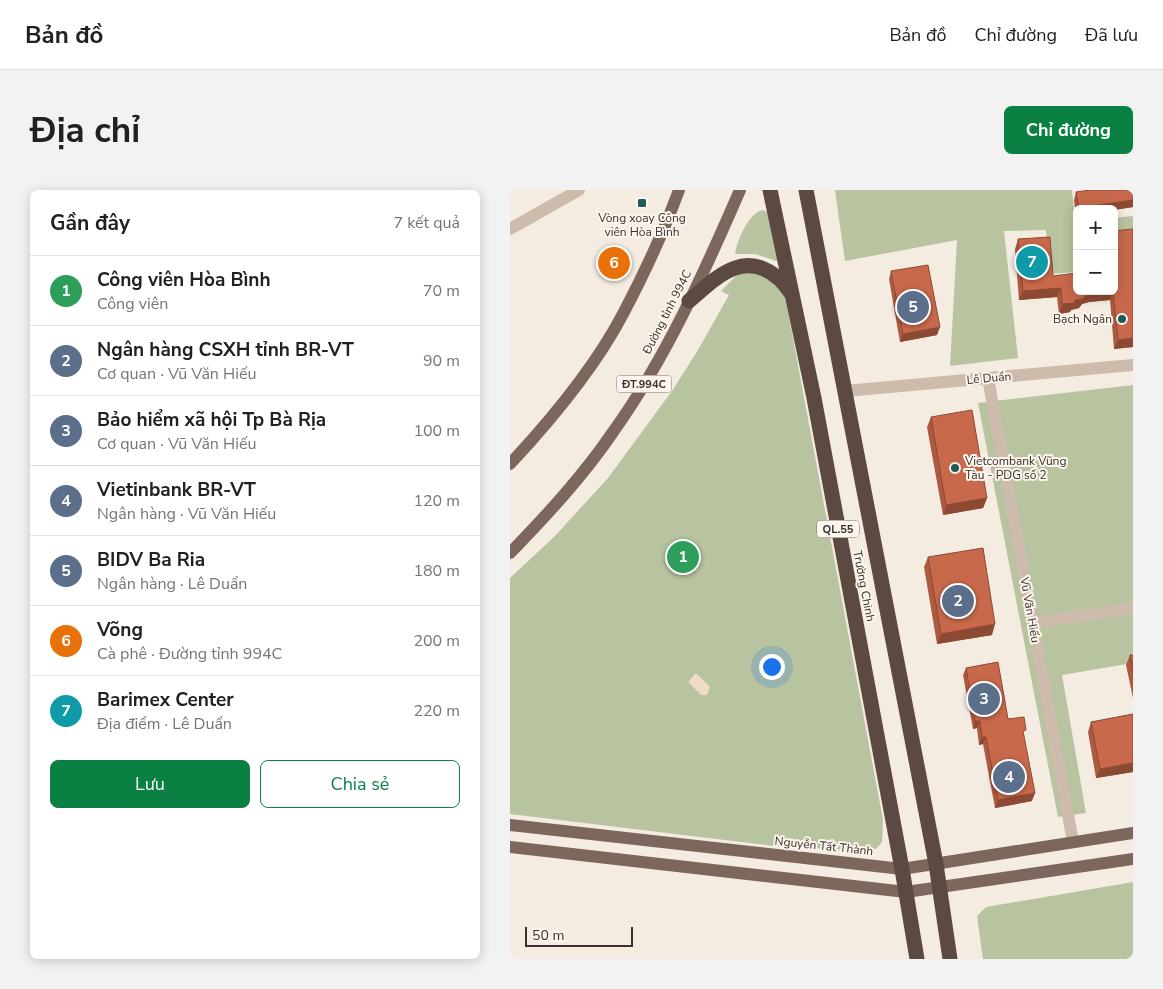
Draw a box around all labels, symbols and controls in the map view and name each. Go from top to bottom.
text: Bản đồ [25,19,103,51]
text: Bản đồ [889,23,946,47]
text: Chỉ đường [974,23,1057,47]
text: Đã lưu [1085,23,1138,47]
button: Chỉ đường [1004,106,1133,154]
text: Địa chỉ [30,107,140,154]
marker: Vòng xoay Công viên Hòa Bình [636,197,648,209]
map controls [1073,205,1118,295]
button: + [1073,205,1118,250]
text: Gần đây [50,209,130,237]
place label: Vòng xoay Công viên Hòa Bình [597,210,686,240]
text: 7 kết quả [393,212,460,234]
pin: 7 [1016,243,1048,281]
pin: 6 [598,244,630,282]
button: − [1073,250,1118,295]
text: Công viên Hòa Bình [97,267,271,293]
street label: Đường tỉnh 994C [638,267,695,358]
text: 1 [61,280,71,302]
text: 70 m [423,280,460,302]
pin: 5 [897,288,929,326]
text: Công viên [97,293,168,315]
place label: Bạch Ngân [1053,311,1112,327]
marker: Bạch Ngân [1116,313,1128,325]
text: Ngân hàng CSXH tỉnh BR-VT [97,337,354,363]
text: 2 [61,350,71,372]
text: 90 m [423,350,460,372]
text: Cơ quan · Vũ Văn Hiếu [97,363,256,385]
street label: Lê Duẩn [966,368,1012,388]
road number: ĐT.994C [616,375,672,392]
text: Bảo hiểm xã hội Tp Bà Rịa [97,407,326,433]
text: 3 [61,420,71,442]
text: 100 m [413,420,460,442]
text: Cơ quan · Vũ Văn Hiếu [97,433,256,455]
place label: Vietcombank Vũng Tàu - PDG số 2 [964,453,1066,483]
marker: Vietcombank Vũng Tàu - PDG số 2 [949,462,961,474]
text: Vietinbank BR-VT [97,477,256,503]
text: 4 [61,490,71,512]
text: 120 m [413,490,460,512]
text: Ngân hàng · Vũ Văn Hiếu [97,503,276,525]
road number: QL.55 [817,520,859,538]
pin: 1 [667,538,699,576]
text: BIDV Ba Ria [97,547,205,573]
street label: Trường Chinh [849,549,879,623]
text: 5 [61,560,71,582]
text: 180 m [413,560,460,582]
text: Ngân hàng · Lê Duẩn [97,573,247,595]
street label: Vũ Văn Hiếu [1016,575,1044,644]
pin: 2 [942,582,974,620]
text: Võng [97,617,143,643]
text: 6 [61,630,71,652]
text: 200 m [413,630,460,652]
text: Cà phê · Đường tỉnh 994C [97,643,282,665]
your location [759,654,785,680]
pin: 3 [968,680,1000,718]
text: Barimex Center [97,687,234,713]
text: 7 [61,700,71,722]
text: 220 m [413,700,460,722]
text: Địa điểm · Lê Duẩn [97,713,232,735]
pin: 4 [993,758,1025,796]
button: Lưu [50,760,250,808]
button: Chia sẻ [260,760,460,808]
street label: Nguyễn Tất Thành [774,833,874,859]
scale bar [525,924,632,947]
text: 50 m [532,926,564,945]

